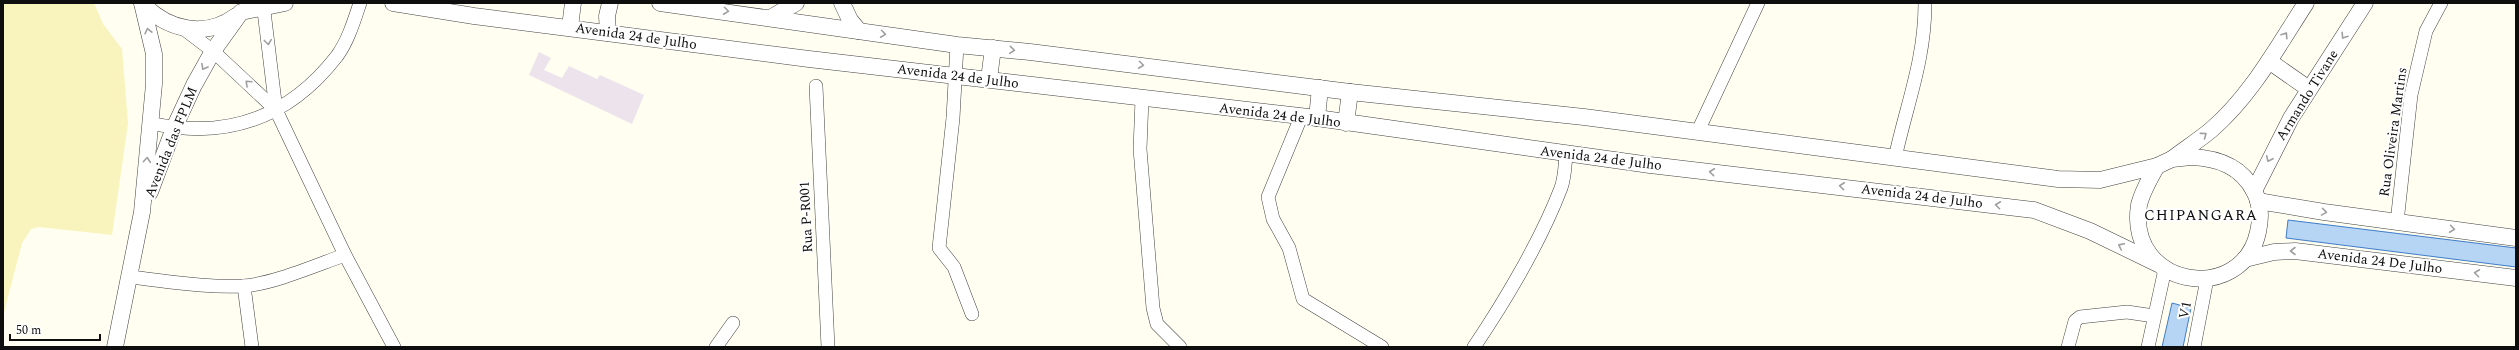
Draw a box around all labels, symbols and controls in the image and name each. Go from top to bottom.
one-way arrow [723,7,729,16]
street label: Avenida 24 de Julho [574,17,698,55]
one-way arrow [144,27,153,34]
one-way arrow [879,29,886,38]
one-way arrow [2281,32,2288,39]
one-way arrow [2341,32,2349,39]
one-way arrow [263,39,272,45]
one-way arrow [1009,45,1015,54]
street label: Armando Tivane [2270,45,2344,145]
street label: Avenida 24 de Julho [896,58,1020,94]
one-way arrow [1138,60,1144,69]
one-way arrow [201,63,208,70]
street label: Rua Oliveira Martins [2374,66,2412,198]
one-way arrow [245,81,253,88]
street label: Avenida das FPLM [139,83,203,201]
street label: Avenida 24 de Julho [1218,97,1342,133]
one-way arrow [2199,133,2206,140]
street label: Avenida 24 de Julho [1539,140,1663,176]
one-way arrow [2266,154,2274,162]
one-way arrow [143,157,152,163]
one-way arrow [1709,168,1715,177]
street label: Avenida 24 de Julho [1860,178,1984,214]
street label: Rua P-R001 [794,181,818,253]
one-way arrow [1839,182,1845,191]
one-way arrow [1995,201,2001,210]
district label: CHIPANGARA [2144,204,2258,227]
one-way arrow [2321,207,2327,216]
one-way arrow [2449,224,2456,233]
one-way arrow [2117,243,2125,251]
street label: Avenida 24 De Julho [2316,243,2444,279]
one-way arrow [2290,247,2296,255]
one-way arrow [2474,269,2480,278]
street label: V1 [2173,299,2197,321]
scale bar [10,316,100,342]
text: 50 m [16,321,41,340]

